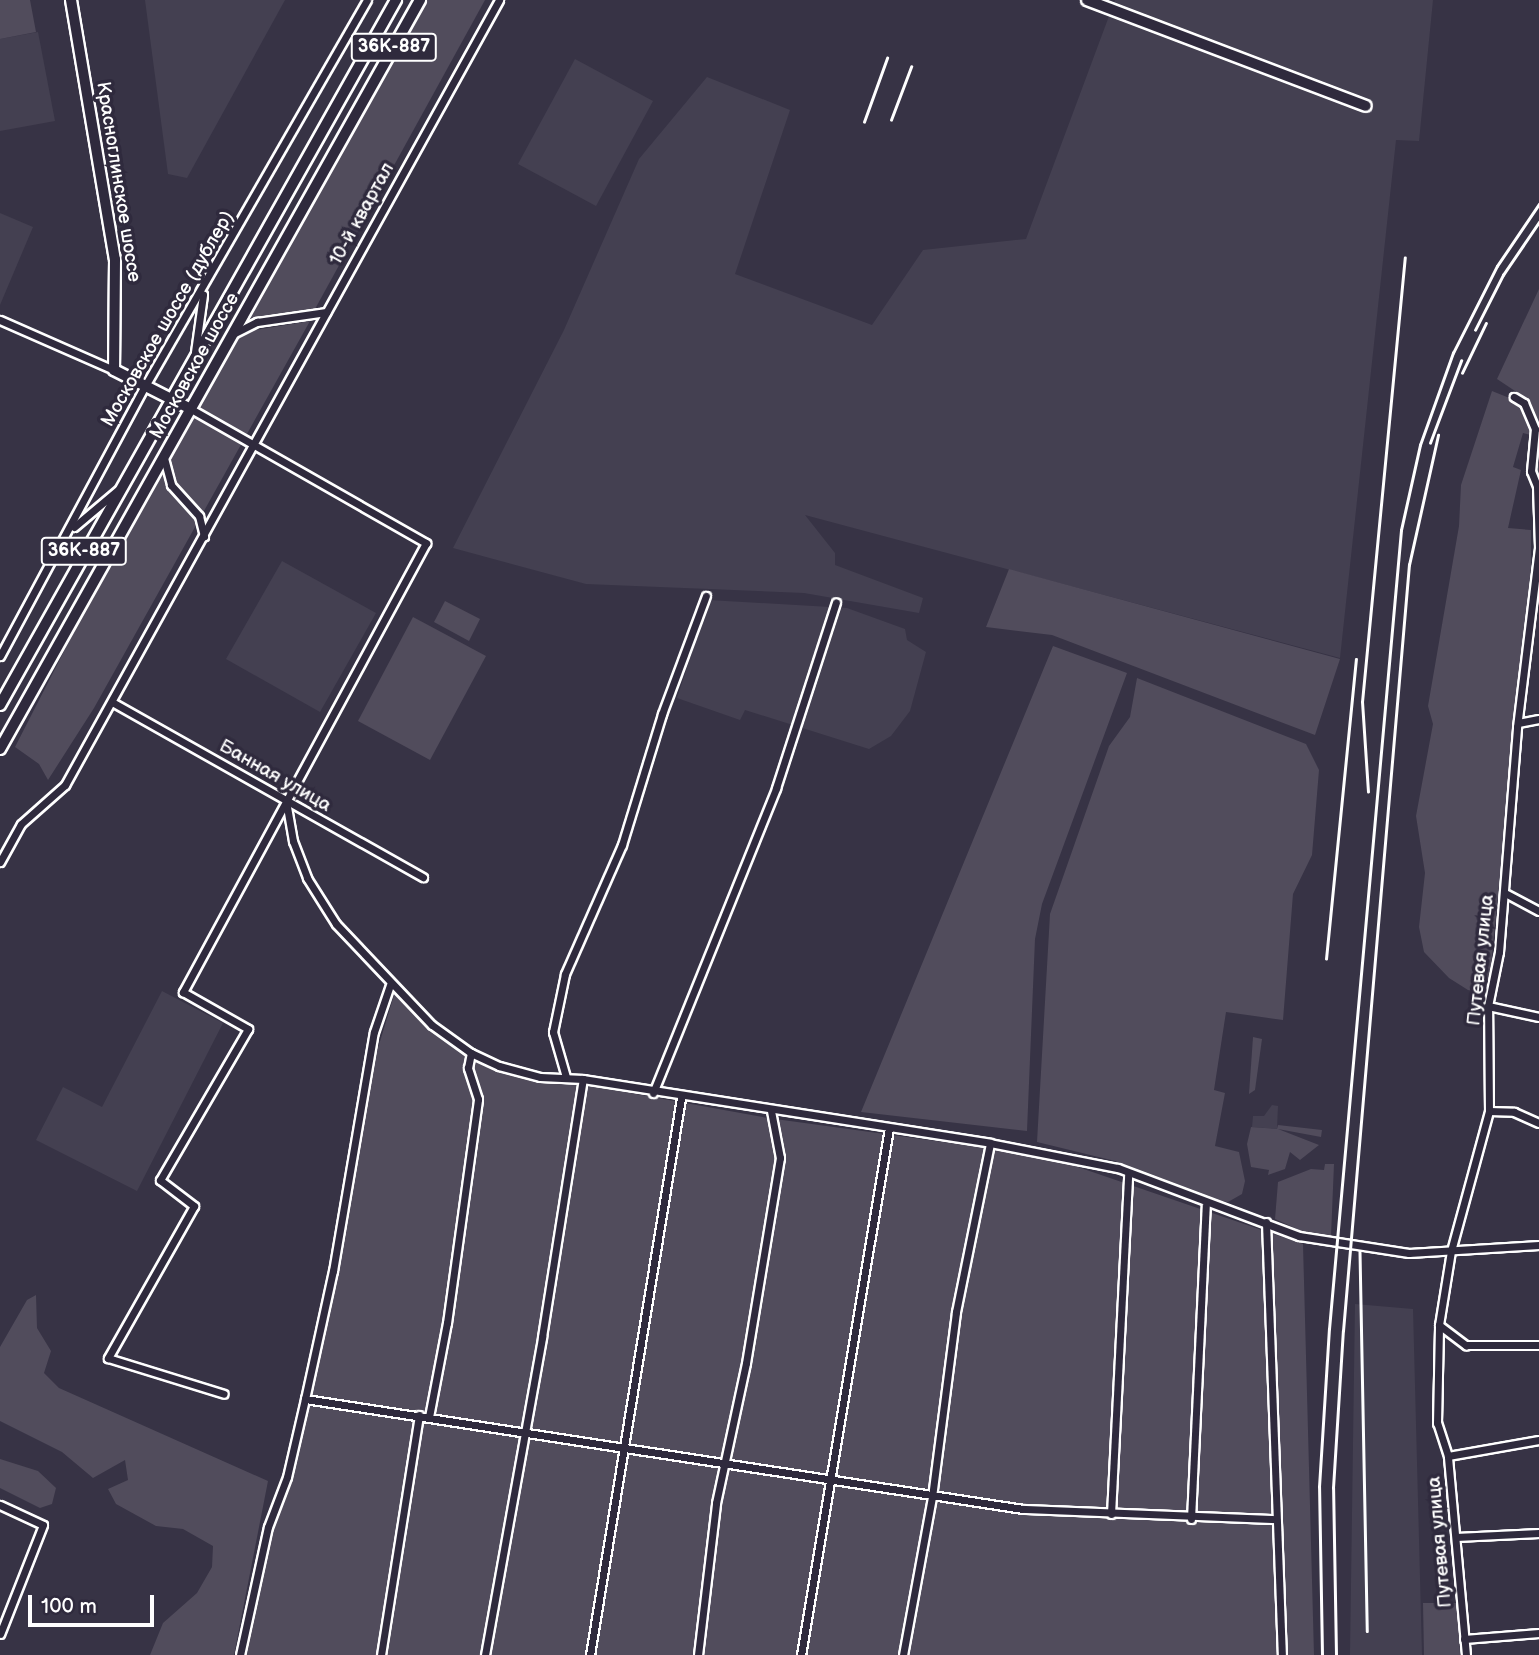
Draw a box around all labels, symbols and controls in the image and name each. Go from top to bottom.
road number: 36К-887 [350,32,438,62]
street label: Красноглинское шоссе [91,80,145,284]
street label: 10-й квартал [325,159,399,269]
street label: Московское шоссе (дублер) [97,207,239,431]
street label: Московское шоссе [145,289,245,443]
road number: 36К-887 [40,536,128,566]
street label: Банная улица [215,735,335,817]
street label: Путевая улица [1463,893,1499,1027]
street label: Путевая улица [1423,1475,1457,1609]
scale bar [32,1582,158,1626]
text: 100 m [41,1594,97,1619]

